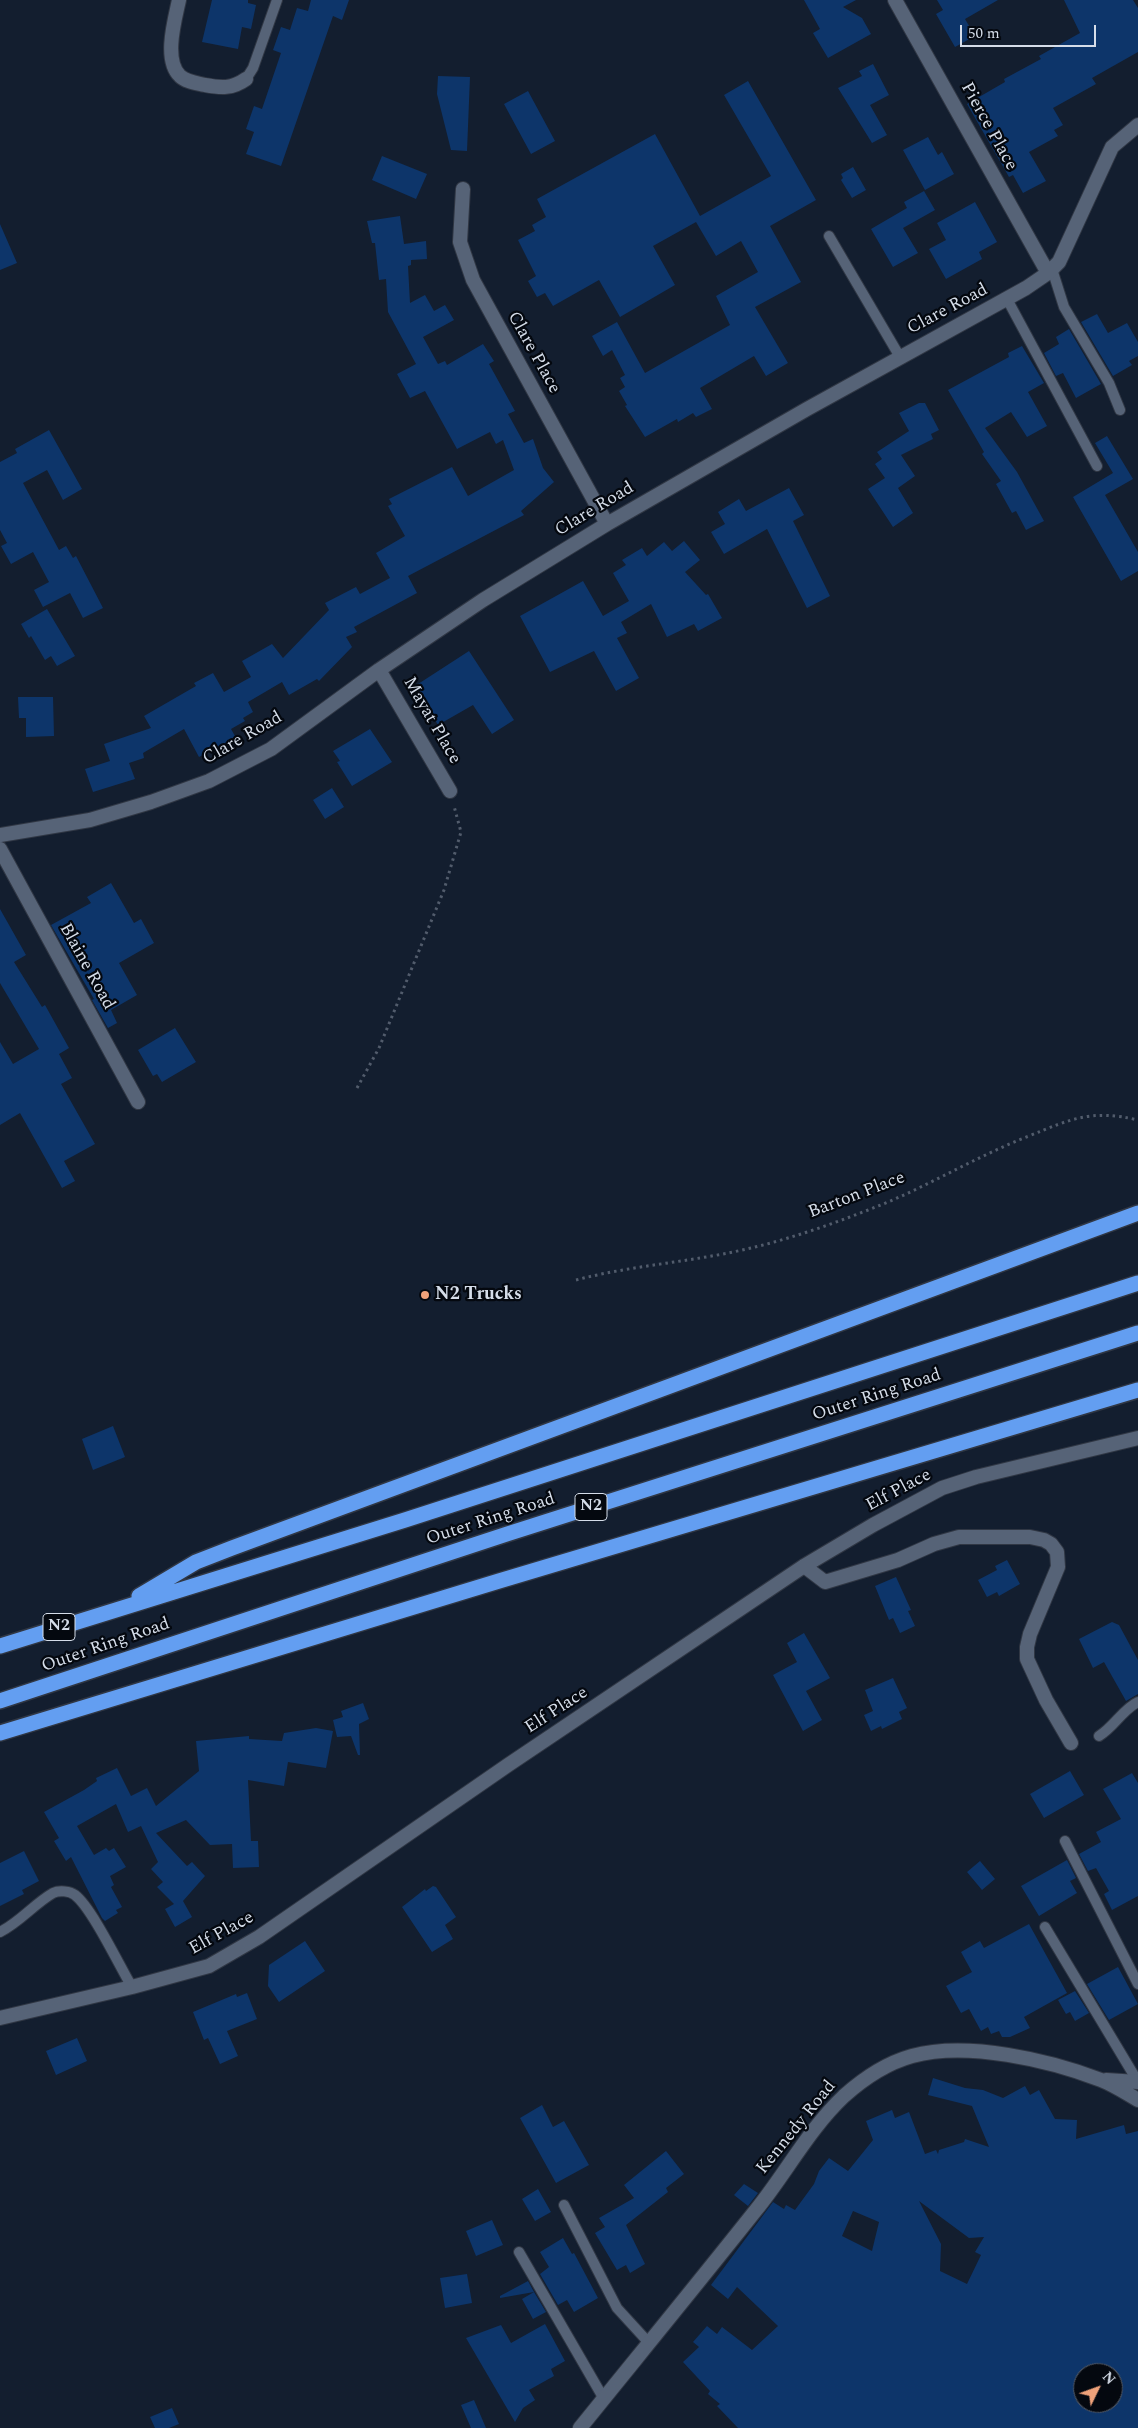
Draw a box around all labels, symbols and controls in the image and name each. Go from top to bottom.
scale bar [963,15,1099,47]
text: 50 m [968,22,1000,45]
street label: Pierce Place [955,79,1021,175]
street label: Clare Road [904,280,992,340]
street label: Clare Place [502,308,564,398]
street label: Clare Road [552,478,638,542]
street label: Mayat Place [397,674,465,768]
street label: Clare Road [199,708,287,770]
street label: Blaine Road [53,920,119,1014]
street label: Barton Place [806,1168,908,1224]
place label: N2 Trucks [435,1284,522,1306]
marker: N2 Trucks [419,1289,431,1301]
street label: Outer Ring Road [810,1365,944,1427]
street label: Elf Place [863,1465,935,1517]
street label: Outer Ring Road [424,1489,558,1551]
road number: N2 [575,1494,607,1520]
street label: Outer Ring Road [39,1614,173,1678]
road number: N2 [43,1614,75,1640]
street label: Elf Place [522,1683,592,1739]
street label: Elf Place [186,1907,258,1961]
street label: Kennedy Road [753,2077,841,2179]
north arrow [1073,2363,1123,2413]
text: N [1097,2367,1120,2390]

